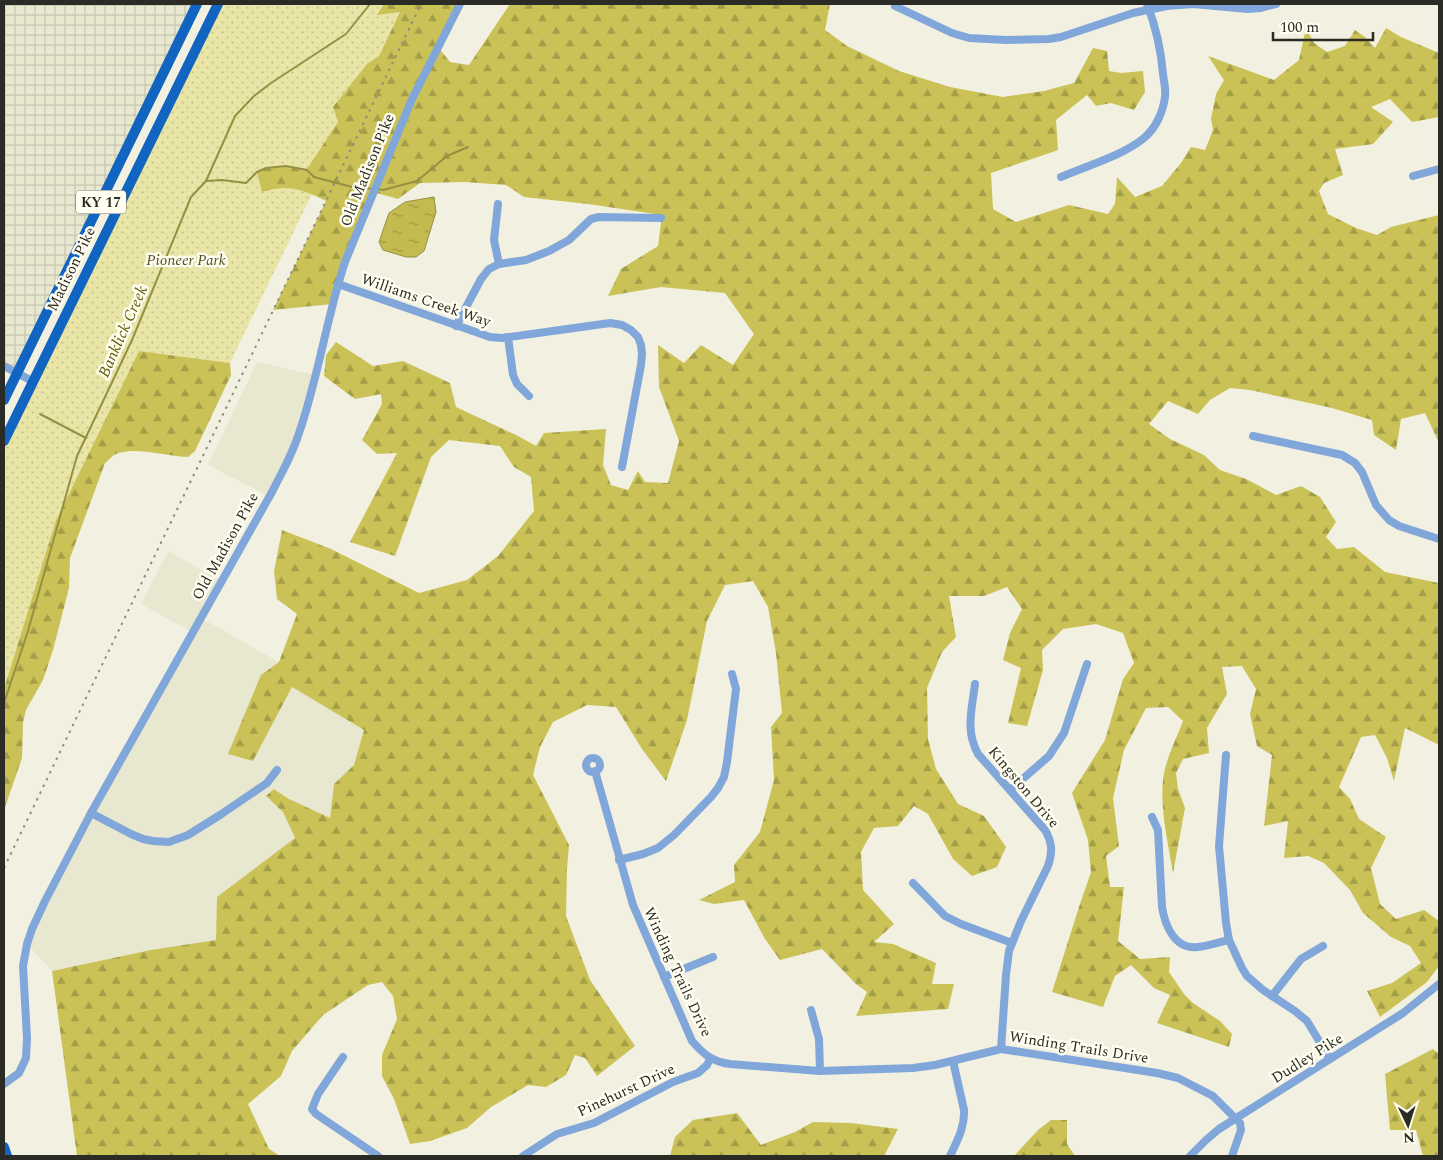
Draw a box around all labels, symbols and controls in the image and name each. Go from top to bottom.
scale bar [1273,10,1373,42]
text: 100 m [1280,16,1319,39]
street label: Old Madison Pike [334,110,401,230]
road number: KY 17 [76,190,126,213]
street label: Madison Pike [41,223,102,315]
park label: Pioneer Park [146,249,226,272]
street label: Williams Creek Way [358,268,494,334]
water label: Banklick Creek [92,281,154,381]
street label: Old Madison Pike [186,488,265,604]
street label: Kingston Drive [982,741,1065,833]
street label: Winding Trails Drive [637,904,718,1041]
street label: Winding Trails Drive [1008,1025,1150,1070]
street label: Dudley Pike [1267,1027,1348,1090]
street label: Pinehurst Drive [574,1058,679,1123]
north arrow [1383,1100,1433,1150]
text: N [1402,1127,1415,1148]

